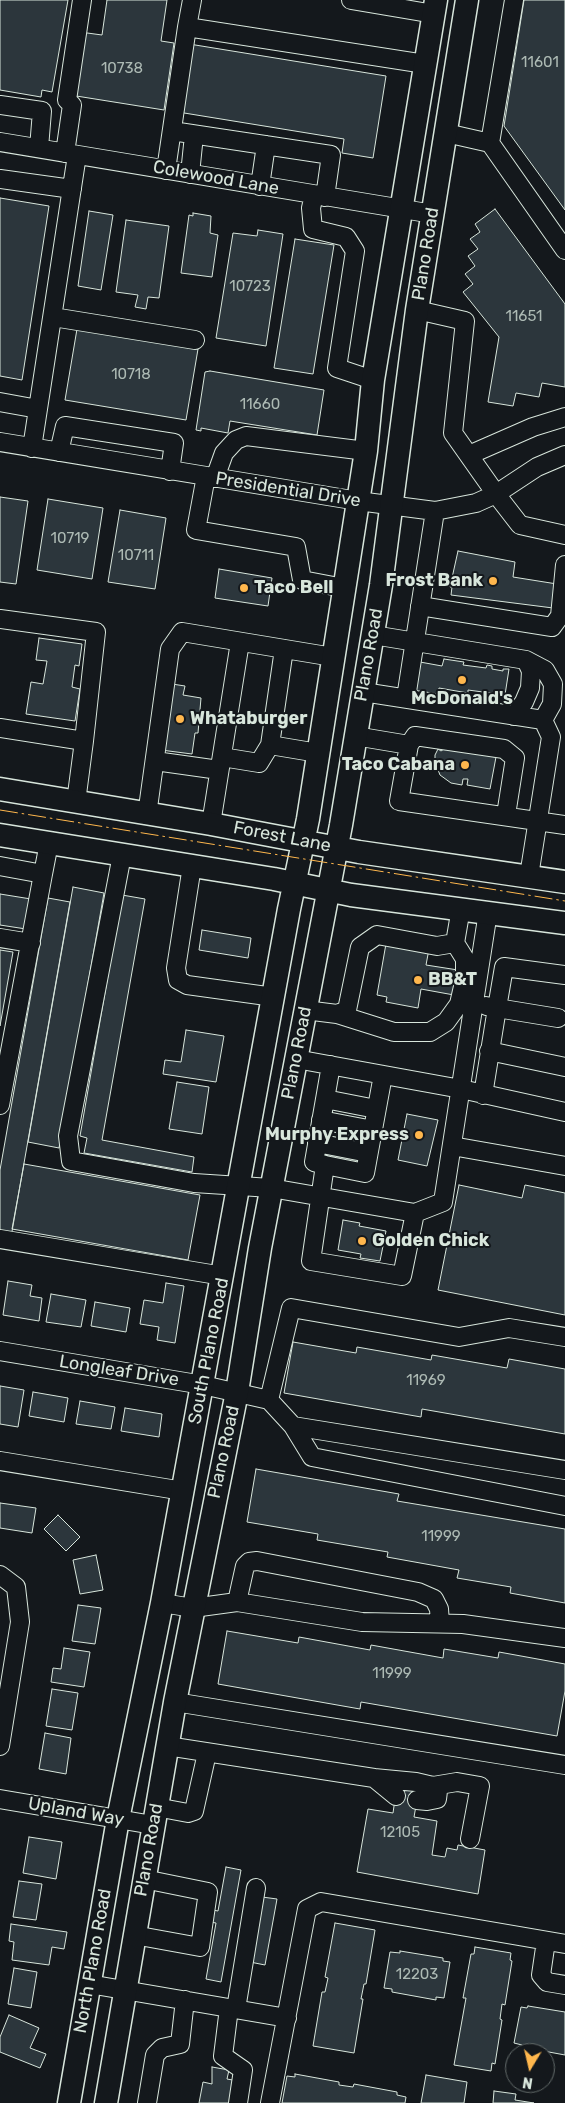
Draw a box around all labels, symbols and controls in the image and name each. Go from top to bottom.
house number: 11601 [521,54,559,72]
house number: 10738 [101,60,143,78]
street label: Colewood Lane [151,156,281,200]
street label: Plano Road [408,206,444,302]
house number: 10723 [229,278,271,296]
house number: 11651 [506,308,542,326]
house number: 10718 [111,366,151,384]
house number: 11660 [240,396,280,414]
street label: Presidential Drive [214,468,362,512]
house number: 10719 [51,530,89,548]
house number: 10711 [118,547,154,565]
place label: Frost Bank [385,570,483,592]
marker: Frost Bank [487,575,499,587]
place label: Taco Bell [254,577,333,599]
marker: Taco Bell [238,582,250,594]
street label: Plano Road [350,607,388,703]
marker: McDonald's [456,674,468,686]
place label: McDonald's [411,688,513,710]
place label: Whataburger [190,708,307,730]
marker: Whataburger [174,713,186,725]
place label: Taco Cabana [342,754,455,776]
marker: Taco Cabana [459,759,471,771]
street label: Forest Lane [231,817,333,857]
place label: BB&T [428,969,477,991]
marker: BB&T [412,974,424,986]
street label: Plano Road [277,1005,317,1101]
place label: Murphy Express [265,1124,409,1146]
marker: Murphy Express [413,1129,425,1141]
place label: Golden Chick [372,1230,489,1252]
marker: Golden Chick [356,1235,368,1247]
street label: South Plano Road [184,1276,234,1426]
street label: Longleaf Drive [58,1351,180,1391]
house number: 11969 [406,1372,446,1390]
street label: Plano Road [204,1404,244,1500]
house number: 11999 [421,1528,461,1546]
house number: 11999 [372,1665,412,1683]
street label: Upland Way [26,1793,126,1831]
street label: Plano Road [130,1802,168,1898]
house number: 12105 [380,1824,420,1842]
street label: North Plano Road [70,1887,116,2035]
house number: 12203 [396,1966,438,1984]
north arrow [505,2043,555,2093]
text: N [521,2073,534,2092]

